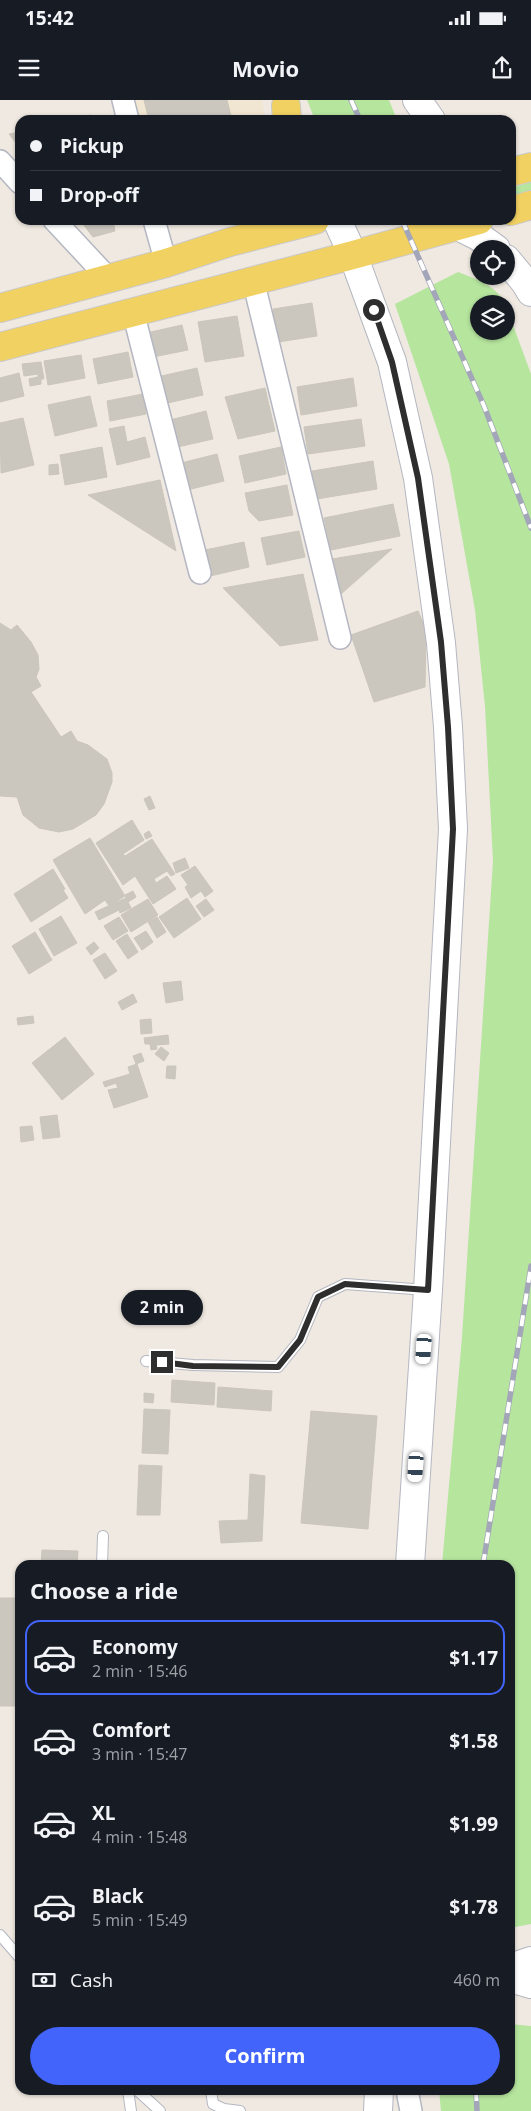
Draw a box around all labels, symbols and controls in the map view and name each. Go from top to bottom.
text: 15:42 [25,5,74,31]
text: Movio [232,53,299,83]
icon: menu [15,54,43,82]
icon: share [488,54,516,82]
text: Pickup [60,133,124,159]
text: Drop-off [60,182,139,208]
map controls [470,240,515,340]
button: locate [470,240,515,285]
button: layers [470,295,515,340]
route start [363,299,385,321]
callout: 2 min [121,1290,203,1324]
text: 2 min [140,1296,184,1318]
car [415,1334,432,1364]
route end [151,1351,173,1373]
car [407,1452,424,1482]
text: Choose a ride [30,1575,178,1605]
text: Economy [92,1634,178,1660]
icon: car [32,1635,77,1680]
text: $1.17 [449,1645,498,1671]
text: 2 min · 15:46 [92,1660,187,1682]
text: Comfort [92,1717,171,1743]
icon: car [32,1718,77,1763]
text: $1.58 [449,1728,498,1754]
text: 3 min · 15:47 [92,1743,187,1765]
text: XL [92,1800,115,1826]
icon: car [32,1801,77,1846]
text: $1.99 [449,1811,498,1837]
text: 4 min · 15:48 [92,1826,187,1848]
text: Black [92,1883,144,1909]
icon: car [32,1884,77,1929]
text: $1.78 [449,1894,498,1920]
text: 5 min · 15:49 [92,1909,187,1931]
icon: cash [30,1966,58,1994]
text: Cash [70,1967,113,1993]
text: 460 m [454,1969,500,1991]
button: Confirm [30,2027,500,2085]

